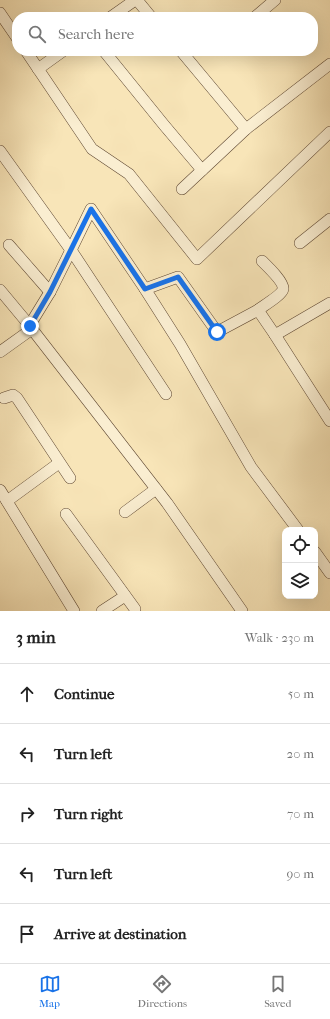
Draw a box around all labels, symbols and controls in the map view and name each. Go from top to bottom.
search box [12,12,318,56]
icon: search [26,23,48,45]
text: Search here [58,25,134,43]
route end [21,317,39,335]
route start [208,323,226,341]
map controls [282,527,318,599]
button: locate [282,527,318,563]
button: layers [282,563,318,599]
text: 3 min [16,627,56,647]
text: Walk · 230 m [245,630,314,645]
icon: ahead [16,683,38,705]
text: Continue [54,685,114,703]
text: 50 m [288,686,314,701]
icon: left [16,743,38,765]
text: Turn left [54,745,112,763]
text: 20 m [287,746,314,761]
icon: right [16,803,38,825]
text: Turn right [54,805,123,823]
text: 70 m [287,806,314,821]
icon: left [16,863,38,885]
text: Turn left [54,865,112,883]
text: 90 m [286,866,314,881]
icon: arrive [16,923,38,945]
text: Arrive at destination [54,925,186,943]
tab: Map [39,973,61,1010]
tab: Directions [138,973,187,1010]
tab: Saved [264,973,291,1010]

